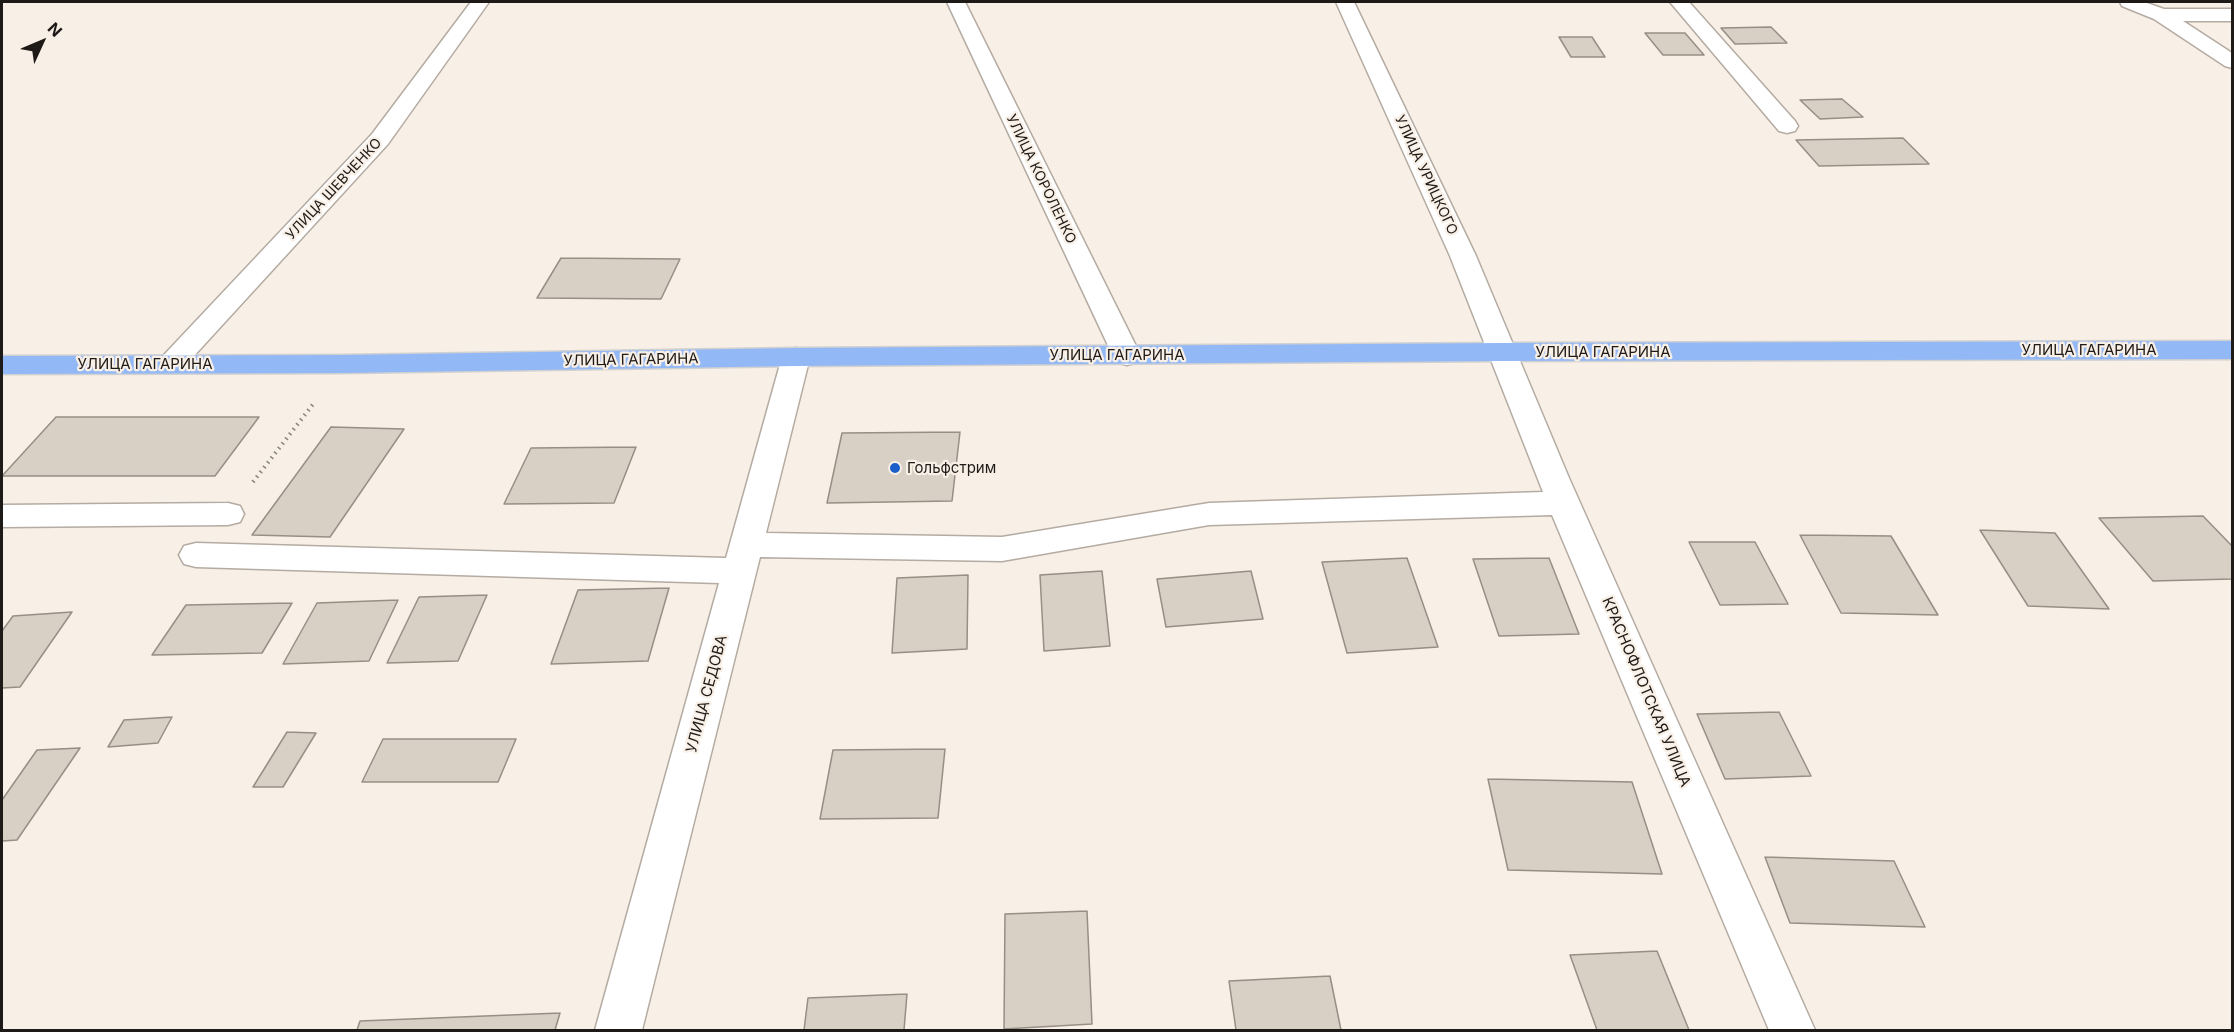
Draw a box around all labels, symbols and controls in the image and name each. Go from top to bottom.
north arrow [12,12,72,72]
text: N [44,18,66,41]
street label: УЛИЦА КОРОЛЕНКО [1002,112,1080,246]
street label: УЛИЦА УРИЦКОГО [1391,113,1461,237]
street label: УЛИЦА ШЕВЧЕНКО [283,135,385,243]
street label: УЛИЦА ГАГАРИНА [2021,341,2157,359]
street label: УЛИЦА ГАГАРИНА [1535,343,1671,361]
street label: УЛИЦА ГАГАРИНА [1049,346,1185,364]
street label: УЛИЦА ГАГАРИНА [563,350,699,370]
street label: УЛИЦА ГАГАРИНА [77,355,213,373]
place label: Гольфстрим [907,459,996,477]
marker: Гольфстрим [888,461,902,475]
street label: КРАСНОФЛОТСКАЯ УЛИЦА [1598,594,1694,790]
street label: УЛИЦА СЕДОВА [683,633,731,755]

